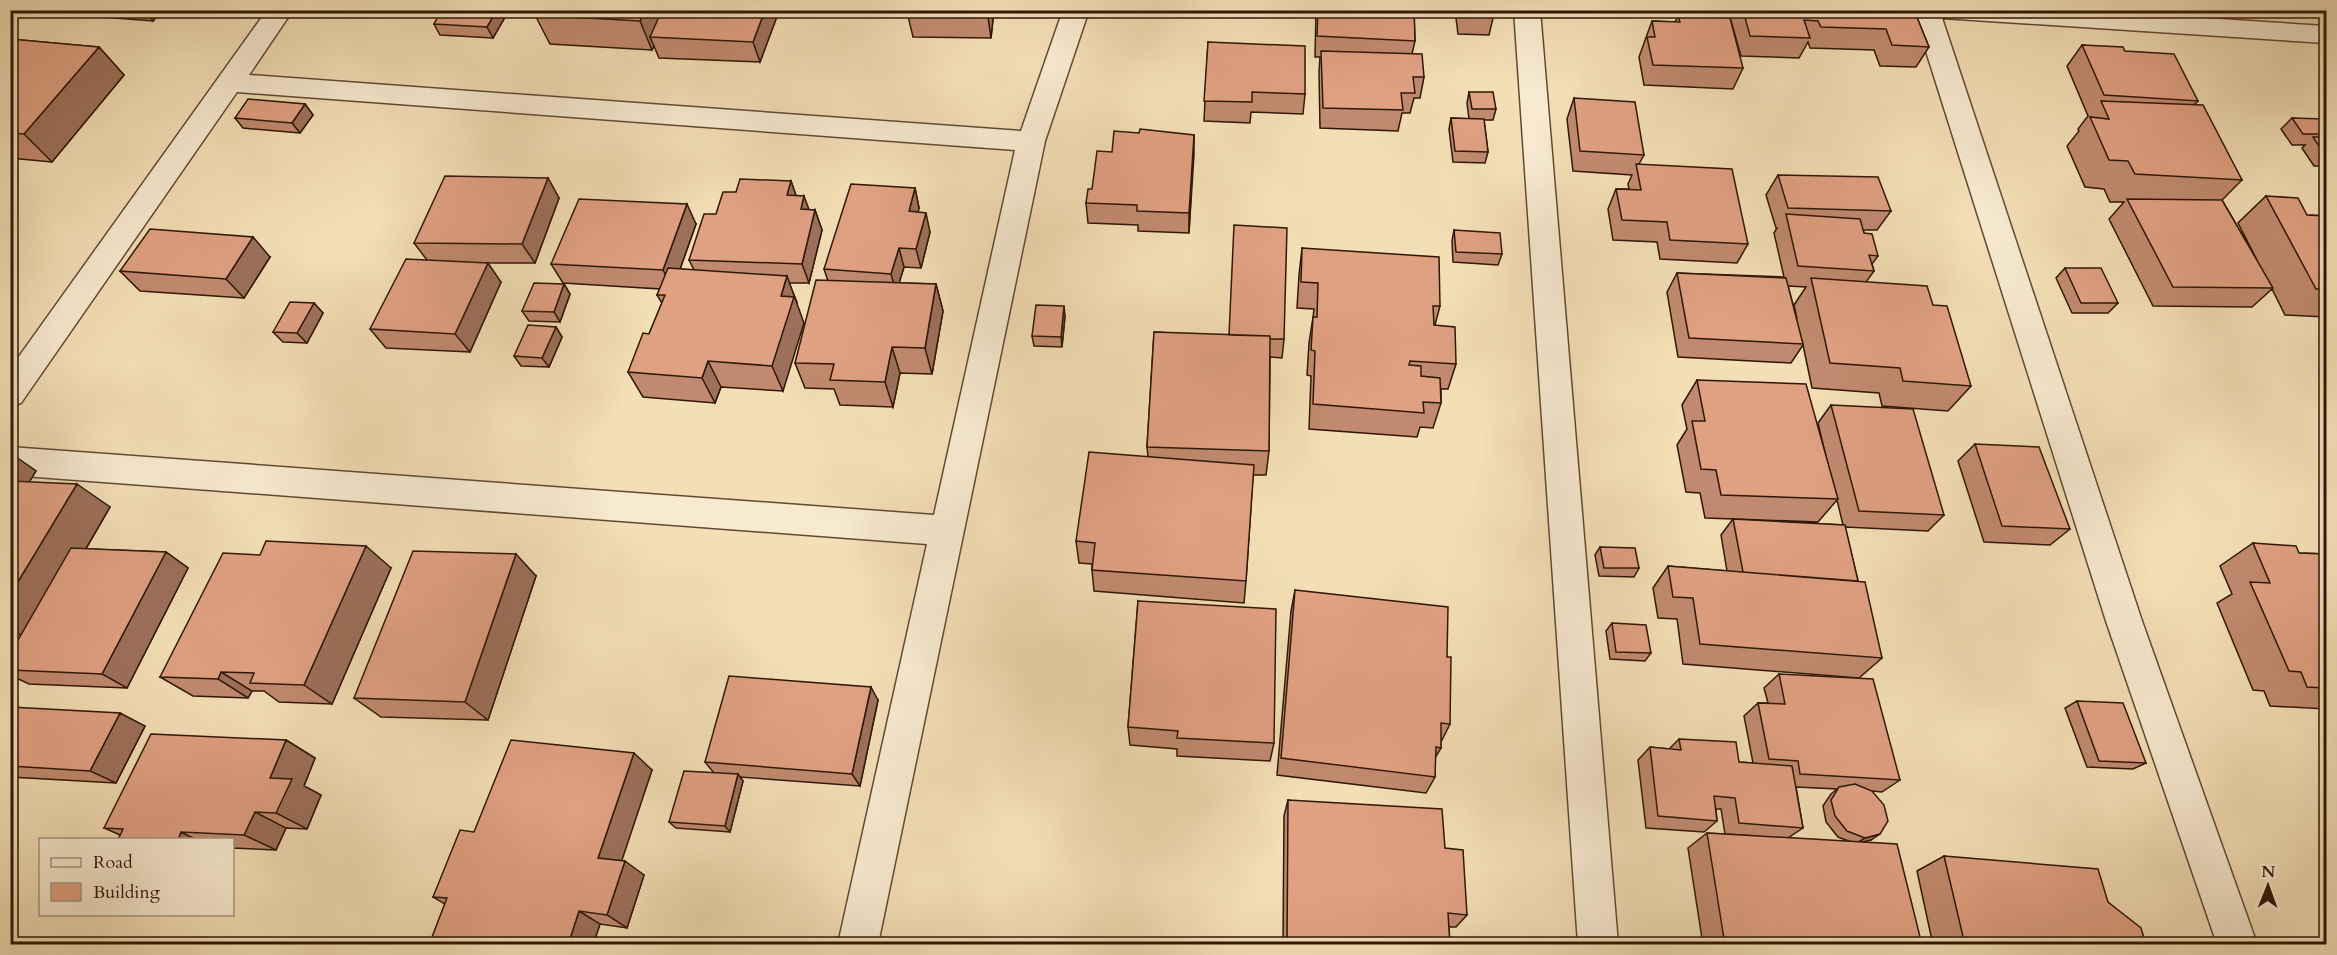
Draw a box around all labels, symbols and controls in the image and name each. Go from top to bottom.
legend [39,838,234,916]
text: Road [93,850,133,875]
north arrow [2238,856,2298,916]
text: N [2261,861,2275,883]
text: Building [93,880,161,905]

